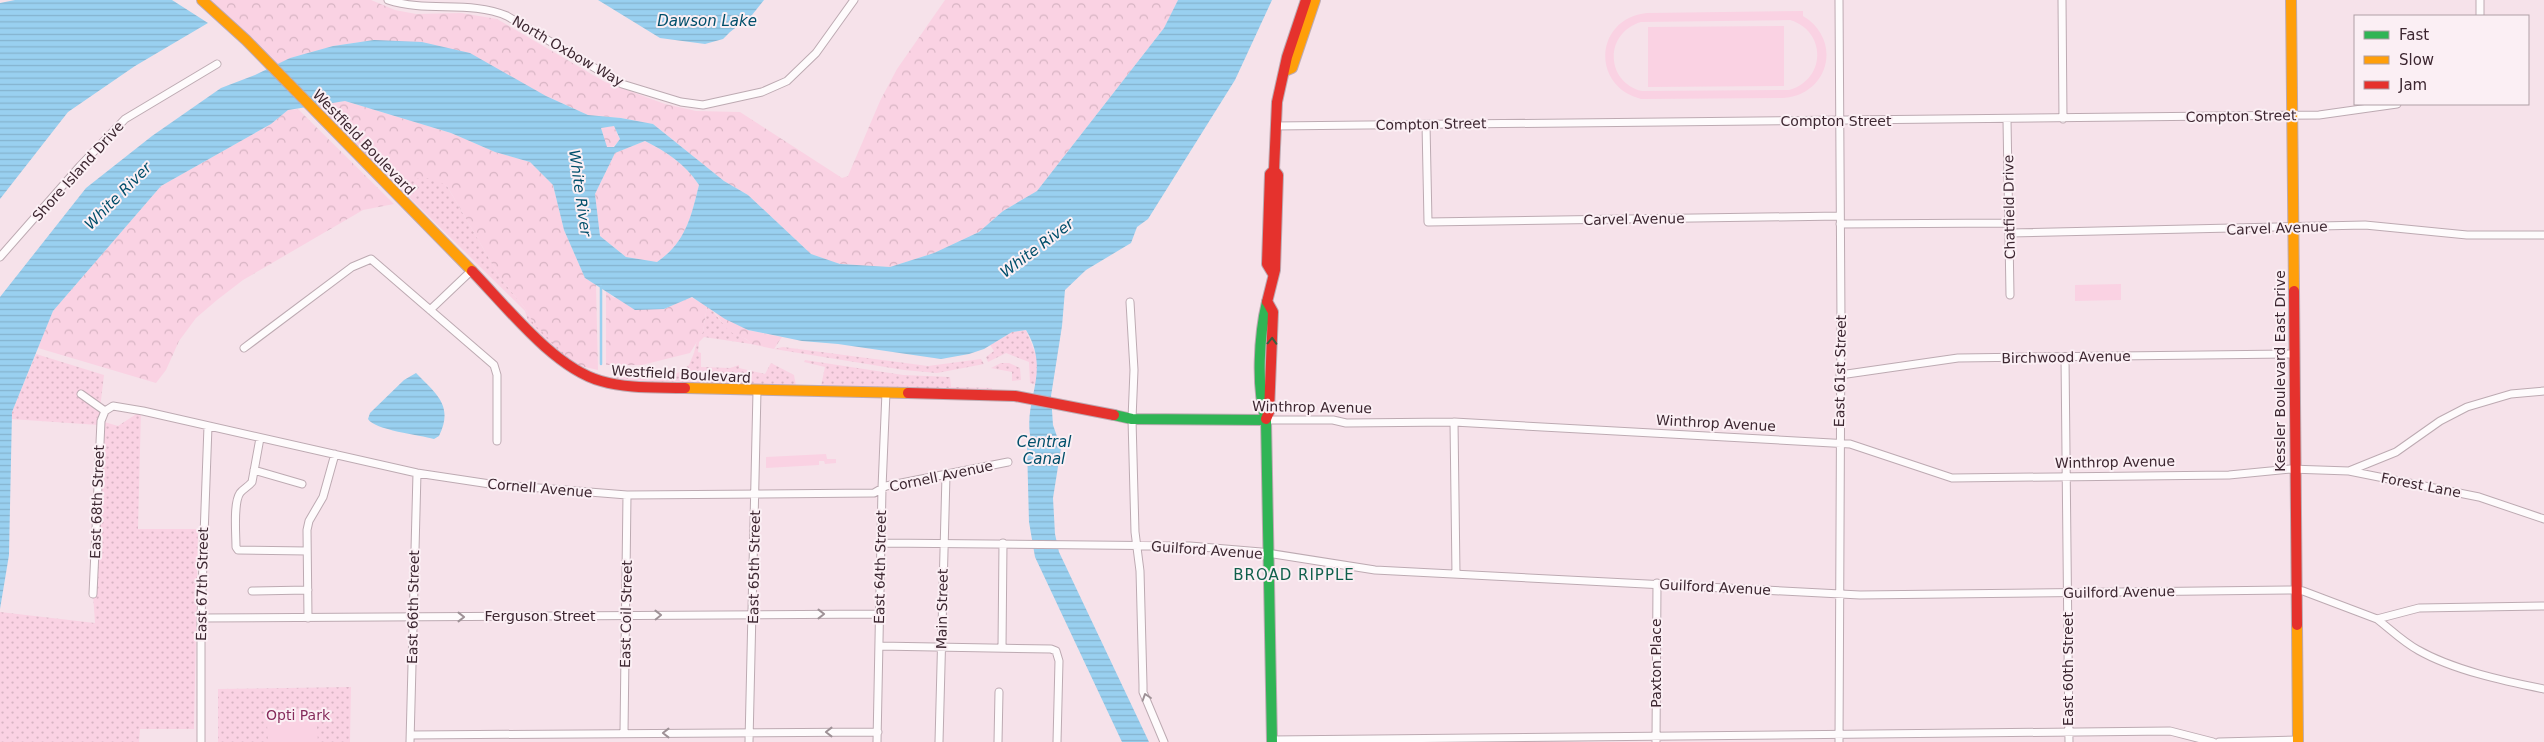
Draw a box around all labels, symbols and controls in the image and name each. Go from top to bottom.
water label: Dawson Lake [657,12,757,30]
street label: North Oxbow Way [509,13,627,89]
legend [2354,15,2529,105]
text: Fast [2399,26,2429,44]
text: Slow [2399,51,2434,69]
text: Jam [2398,76,2427,94]
street label: Westfield Boulevard [310,86,418,198]
street label: Compton Street [2185,107,2297,125]
street label: Compton Street [1781,113,1892,129]
street label: Compton Street [1375,115,1487,133]
street label: Shore Island Drive [29,118,127,224]
water label: White River [565,149,595,238]
street label: Chatfield Drive [2000,155,2018,259]
water label: White River [81,158,156,233]
street label: Carvel Avenue [1583,210,1685,228]
water label: White River [997,214,1078,281]
street label: Carvel Avenue [2226,218,2328,238]
street label: Kessler Boulevard East Drive [2272,270,2288,472]
street label: East 61st Street [1831,314,1849,427]
one-way arrow [1266,337,1277,345]
street label: Birchwood Avenue [2001,348,2131,366]
street label: Westfield Boulevard [611,362,751,386]
street label: Winthrop Avenue [1252,398,1372,416]
street label: Winthrop Avenue [1656,412,1776,434]
water label: Central Canal [1017,433,1072,468]
street label: East 68th Street [87,444,107,559]
street label: Winthrop Avenue [2055,453,2175,471]
street label: Cornell Avenue [888,457,994,495]
street label: Forest Lane [2380,469,2462,501]
street label: Cornell Avenue [487,475,593,501]
street label: East 65th Street [745,509,763,624]
street label: East 64th Street [871,509,889,624]
street label: East 67th Street [193,526,211,641]
street label: Guilford Avenue [1151,538,1263,562]
street label: East 66th Street [404,549,422,664]
street label: East Coil Street [617,559,635,668]
district label: BROAD RIPPLE [1233,566,1355,584]
street label: Main Street [933,568,951,649]
street label: Guilford Avenue [1659,576,1771,598]
street label: Guilford Avenue [2063,583,2175,601]
street label: Ferguson Street [485,608,596,624]
one-way arrow [817,609,825,619]
one-way arrow [654,610,662,620]
one-way arrow [457,612,465,622]
street label: East 60th Street [2060,612,2076,726]
street label: Paxton Place [1648,618,1664,708]
one-way arrow [1141,693,1151,702]
park label: Opti Park [266,707,331,723]
one-way arrow [825,727,832,737]
one-way arrow [662,728,670,738]

